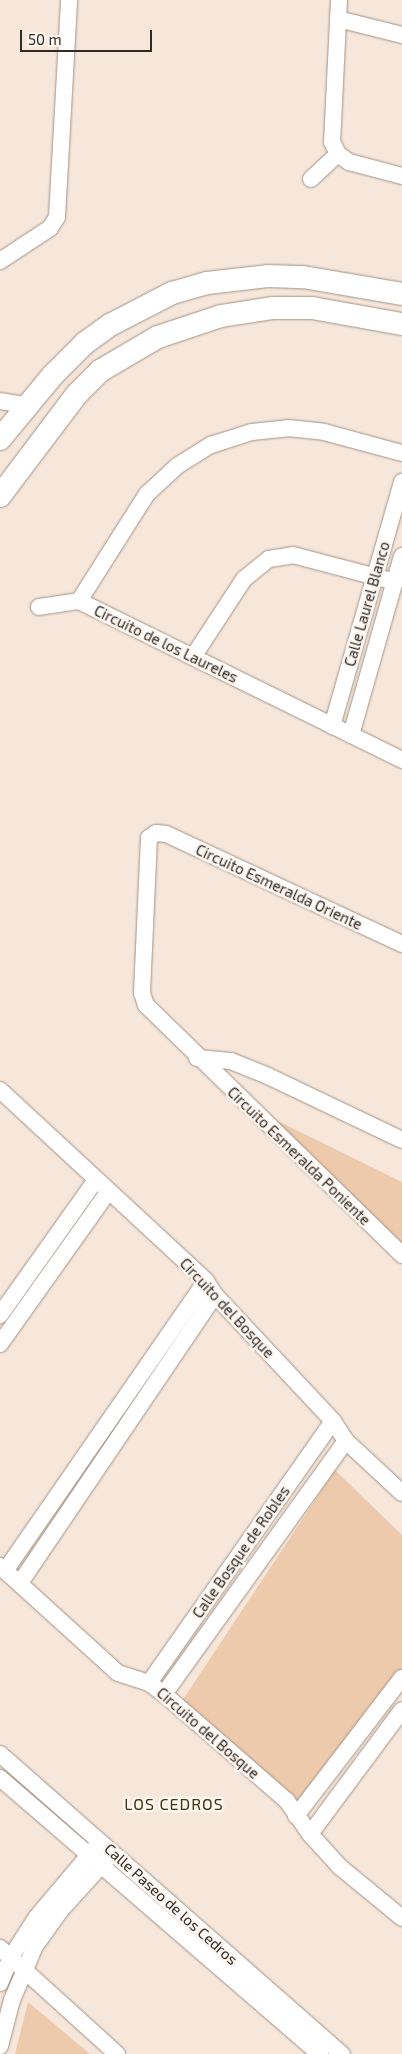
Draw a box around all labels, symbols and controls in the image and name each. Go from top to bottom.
scale bar [22,20,155,52]
text: 50 m [28,30,62,48]
street label: Calle Laurel Blanco [340,539,394,669]
street label: Circuito de los Laureles [91,601,241,687]
street label: Circuito Esmeralda Oriente [193,840,365,934]
street label: Circuito Esmeralda Poniente [224,1083,374,1229]
street label: Circuito del Bosque [176,1254,278,1362]
street label: Calle Bosque de Robles [188,1482,294,1622]
street label: Circuito del Bosque [153,1683,263,1783]
district label: LOS CEDROS [123,1794,225,1814]
street label: Calle Paseo de los Cedros [101,1840,241,1968]

